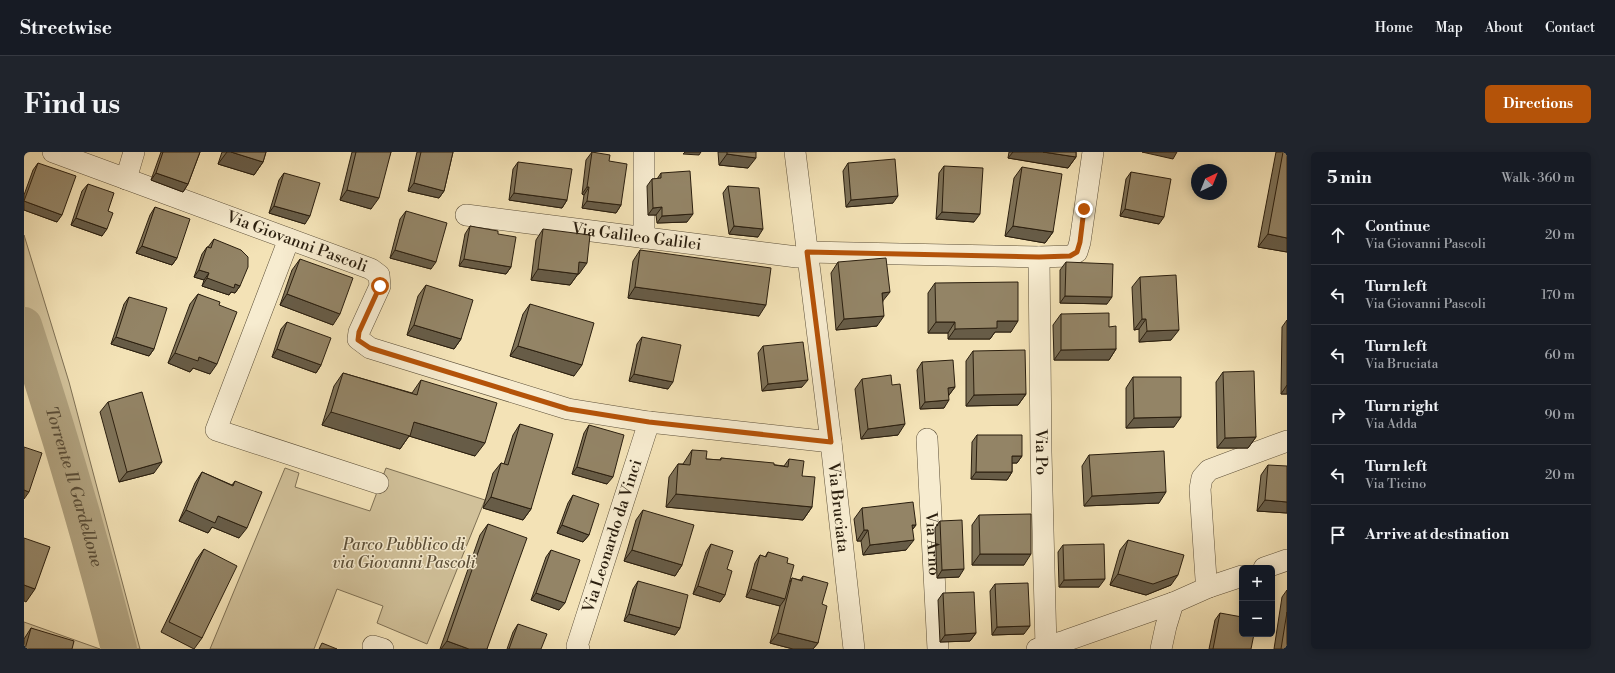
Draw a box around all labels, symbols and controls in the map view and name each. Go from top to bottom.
text: Streetwise [20,16,112,40]
text: Home [1375,19,1413,37]
text: Map [1435,19,1463,37]
text: About [1485,19,1523,37]
text: Contact [1545,19,1595,37]
button: Directions [1485,85,1591,123]
text: Find us [24,87,120,122]
north arrow [1191,164,1227,200]
text: 5 min [1327,167,1372,189]
text: Walk · 360 m [1502,170,1575,186]
route end [1075,200,1093,218]
street label: Via Giovanni Pascoli [223,206,370,277]
text: Continue [1365,217,1430,236]
street label: Via Galileo Galilei [570,218,703,255]
icon: ahead [1327,224,1349,246]
text: 20 m [1545,227,1575,243]
text: Via Giovanni Pascoli [1365,236,1486,252]
route start [371,277,389,295]
text: Turn left [1365,277,1427,296]
icon: left [1327,284,1349,306]
text: 170 m [1541,287,1575,303]
text: Via Giovanni Pascoli [1365,296,1486,312]
text: Turn left [1365,337,1427,356]
icon: left [1327,344,1349,366]
text: 60 m [1544,347,1575,363]
text: Via Bruciata [1365,356,1438,372]
text: Turn right [1365,397,1439,416]
water label: Torrente Il Gardellone [40,403,108,569]
icon: right [1327,404,1349,426]
text: 90 m [1544,407,1575,423]
text: Via Adda [1365,416,1417,432]
street label: Via Po [1031,428,1052,475]
street label: Via Leonardo da Vinci [578,457,646,616]
text: Turn left [1365,457,1427,476]
street label: Via Bruciata [823,460,853,554]
icon: left [1327,464,1349,486]
text: 20 m [1545,467,1575,483]
text: Via Ticino [1365,476,1426,492]
street label: Via Arno [921,510,944,576]
icon: arrive [1327,524,1349,546]
text: Arrive at destination [1365,525,1509,544]
park label: Parco Pubblico di via Giovanni Pascoli [332,535,476,573]
map controls [1239,565,1275,637]
button: + [1239,565,1275,601]
button: − [1239,601,1275,637]

